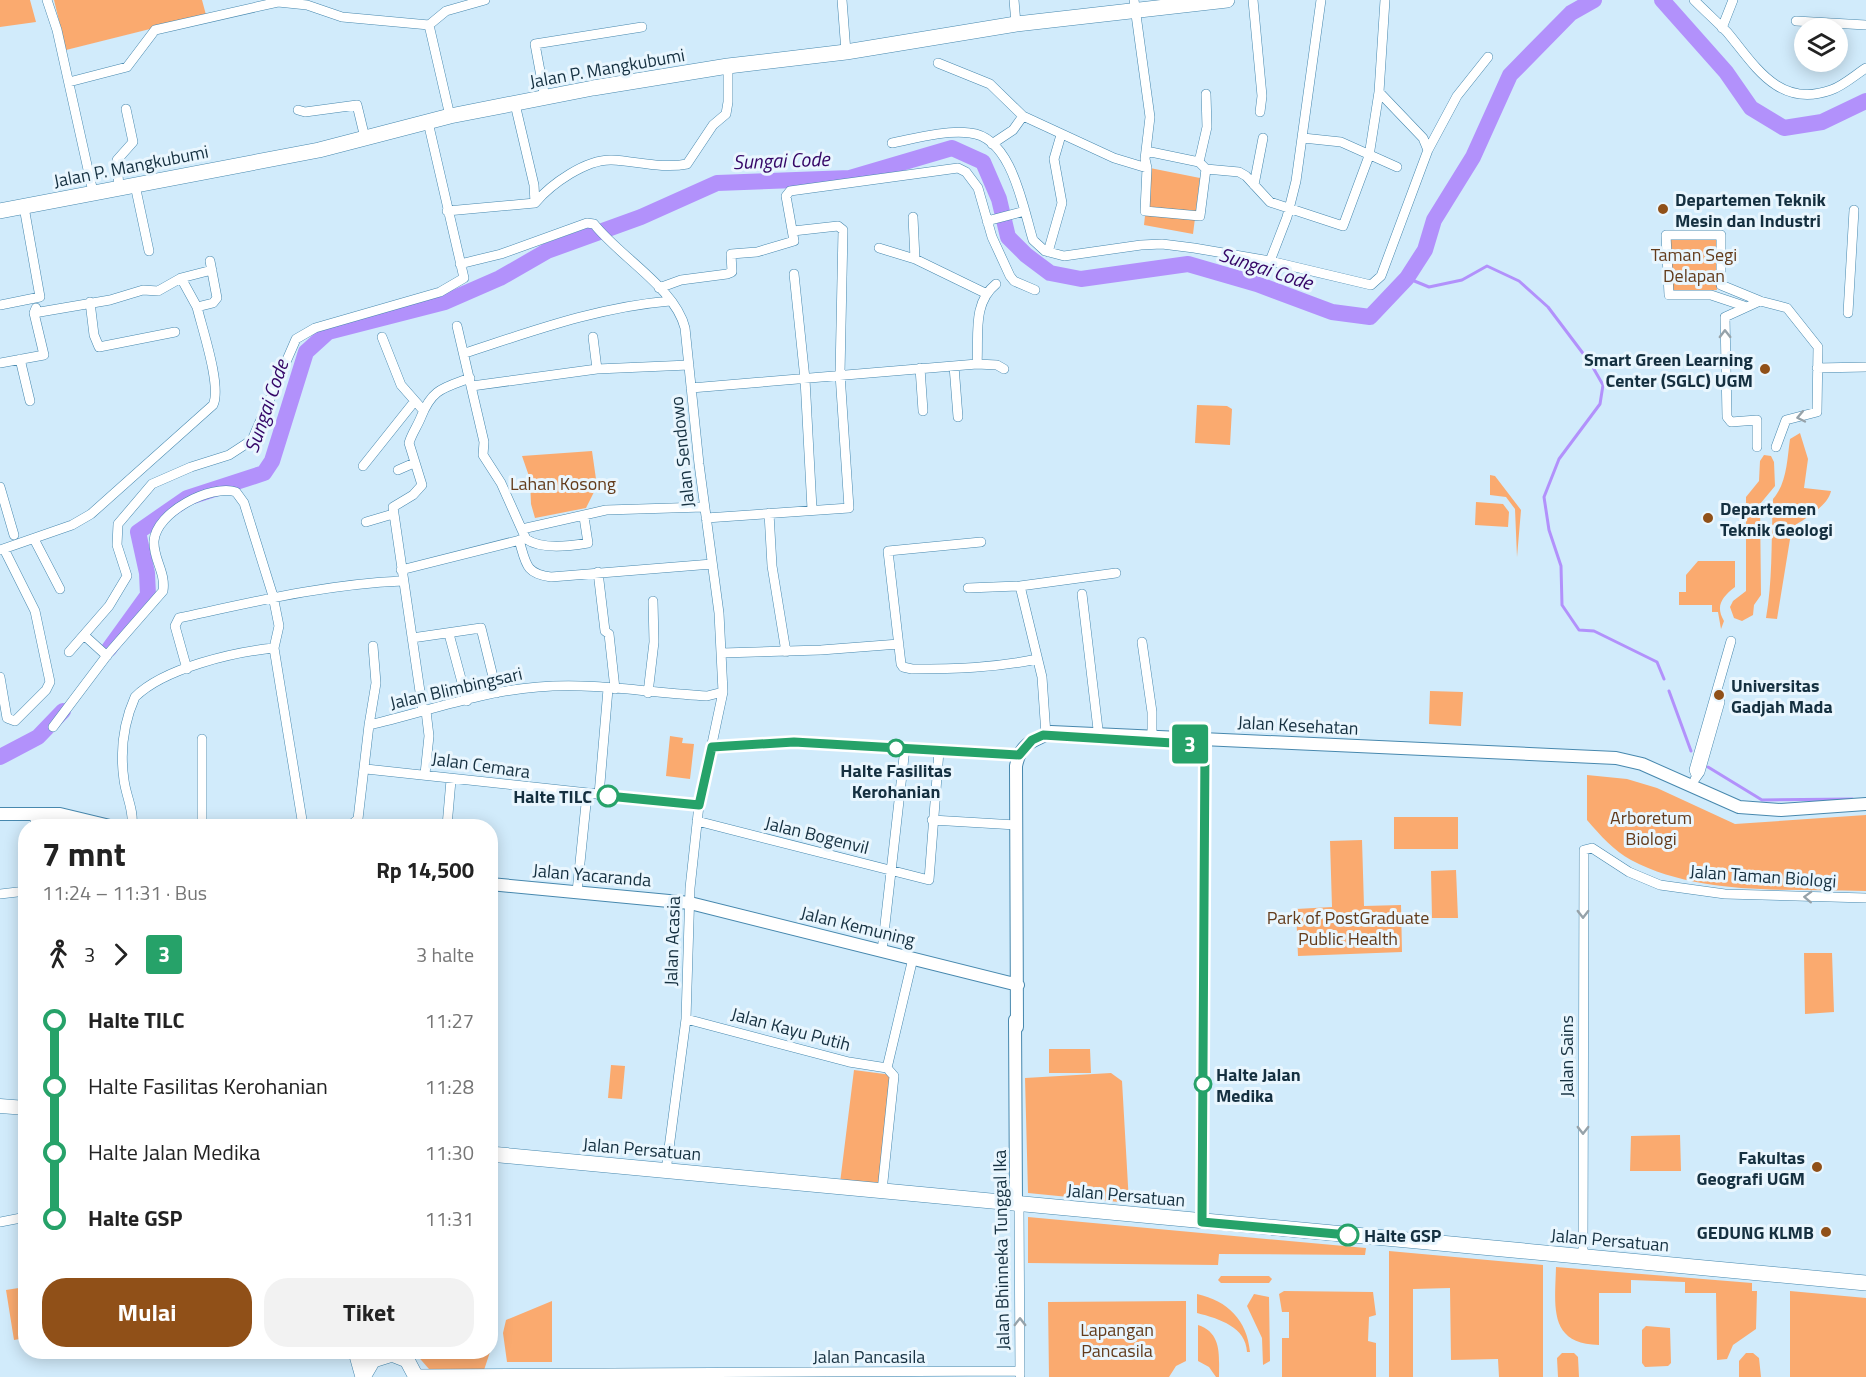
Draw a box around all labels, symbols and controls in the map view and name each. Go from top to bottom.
map controls [1794,18,1848,72]
button: layers [1794,18,1848,72]
street label: Jalan P. Mangkubumi [527,41,687,95]
street label: Jalan P. Mangkubumi [51,138,211,194]
water label: Sungai Code [732,143,832,177]
place label: Departemen Teknik Mesin dan Industri [1675,186,1827,234]
marker: Departemen Teknik Mesin dan Industri [1656,202,1670,216]
water label: Sungai Code [1215,238,1318,298]
park label: Taman Segi Delapan [1651,241,1737,289]
one-way arrow [1719,330,1732,339]
place label: Smart Green Learning Center (SGLC) UGM [1584,346,1753,394]
water label: Sungai Code [236,354,297,457]
marker: Smart Green Learning Center (SGLC) UGM [1758,362,1772,376]
street label: Jalan Sendowo [663,395,701,509]
one-way arrow [1797,410,1807,423]
park label: Lahan Kosong [510,470,616,497]
place label: Departemen Teknik Geologi [1720,495,1833,543]
marker: Departemen Teknik Geologi [1701,511,1715,525]
street label: Jalan Blimbingsari [387,660,525,716]
place label: Universitas Gadjah Mada [1731,672,1833,720]
marker: Universitas Gadjah Mada [1712,688,1726,702]
street label: Jalan Kesehatan [1237,708,1359,742]
line badge: 3 [1170,724,1210,764]
text: 3 [1184,728,1196,760]
marker: Halte Fasilitas Kerohanian [887,739,905,757]
street label: Jalan Cemara [430,745,532,785]
place label: Halte Fasilitas Kerohanian [840,757,952,805]
place label: Halte TILC [513,783,592,810]
marker: Halte TILC [597,785,619,807]
park label: Arboretum Biologi [1610,804,1692,852]
street label: Jalan Bogenvil [762,809,872,861]
text: 7 mnt [42,829,126,879]
text: Rp 14,500 [376,853,474,887]
street label: Jalan Yacaranda [532,856,652,894]
street label: Jalan Taman Biologi [1689,857,1837,895]
text: 11:24 – 11:31 · Bus [42,877,207,908]
one-way arrow [1803,890,1812,903]
street label: Jalan Acasia [657,896,687,986]
street label: Jalan Kemuning [798,899,918,953]
park label: Park of PostGraduate Public Health [1267,904,1429,952]
one-way arrow [1576,909,1589,918]
icon: walk [42,938,75,971]
icon: forward [104,938,137,971]
text: 3 [158,938,170,970]
text: 3 [84,939,95,970]
text: 3 halte [416,939,474,970]
street label: Jalan Kayu Putih [728,1000,854,1058]
text: Halte TILC [88,1003,184,1037]
text: 11:27 [425,1005,474,1036]
street label: Jalan Sains [1553,1015,1580,1097]
place label: Halte Jalan Medika [1216,1061,1301,1109]
text: Halte Fasilitas Kerohanian [88,1069,328,1103]
text: 11:28 [425,1071,474,1102]
marker: Halte Jalan Medika [1194,1075,1212,1093]
one-way arrow [1577,1125,1589,1134]
street label: Jalan Persatuan [582,1130,702,1168]
text: Halte Jalan Medika [88,1135,260,1169]
text: 11:30 [425,1137,474,1168]
place label: Fakultas Geografi UGM [1696,1144,1805,1192]
street label: Jalan Bhinneka Tunggal Ika [986,1150,1016,1350]
marker: Fakultas Geografi UGM [1810,1160,1824,1174]
street label: Jalan Persatuan [1066,1176,1186,1214]
text: Halte GSP [88,1201,183,1235]
text: 11:31 [425,1203,474,1234]
place label: GEDUNG KLMB [1697,1219,1814,1246]
street label: Jalan Persatuan [1550,1221,1670,1259]
place label: Halte GSP [1364,1222,1442,1249]
marker: Halte GSP [1337,1224,1359,1246]
marker: GEDUNG KLMB [1819,1225,1833,1239]
button: Mulai [42,1278,252,1347]
button: Tiket [264,1278,474,1347]
park label: Lapangan Pancasila [1080,1316,1154,1364]
one-way arrow [1014,1317,1026,1326]
street label: Jalan Pancasila [813,1343,925,1370]

